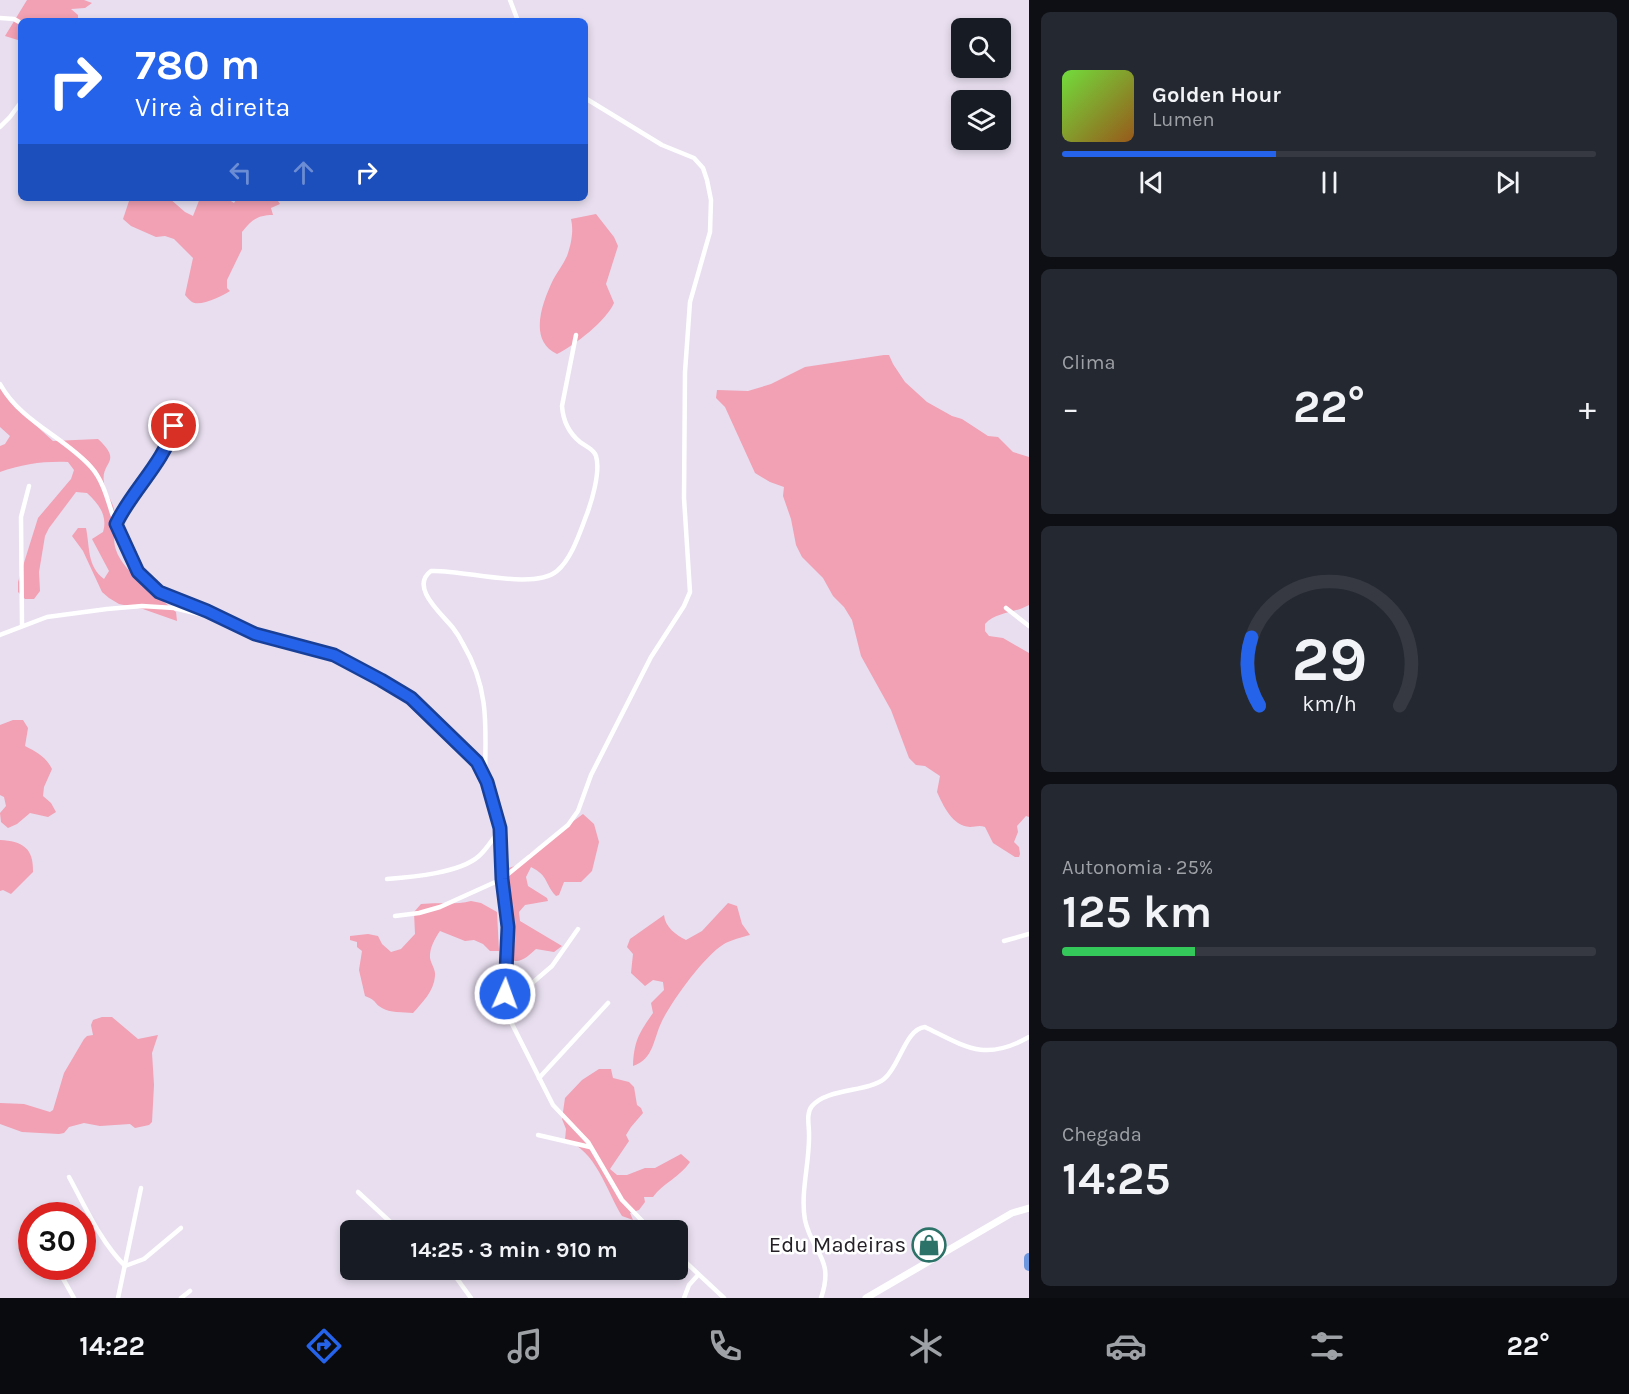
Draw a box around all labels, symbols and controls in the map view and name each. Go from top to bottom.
map controls [951,18,1011,150]
button: search [951,18,1011,78]
text: 780 m [135,40,260,90]
icon: right [36,42,114,120]
text: Golden Hour [1152,82,1281,108]
button: layers [951,90,1011,150]
text: Vire à direita [135,91,290,123]
text: Lumen [1152,108,1215,131]
icon: left [224,156,257,189]
icon: ahead [287,156,320,189]
icon: right [350,156,383,189]
icon: previous [1135,166,1168,199]
icon: pause [1313,166,1346,199]
icon: next [1491,166,1524,199]
text: Clima [1062,351,1116,374]
text: 22° [1293,381,1365,433]
text: − [1062,389,1079,427]
text: + [1579,389,1596,427]
pin [148,400,199,451]
icon: arrive [157,409,190,442]
text: 29 [1291,623,1367,696]
text: km/h [1302,691,1356,716]
text: Autonomia · 25% [1062,856,1213,879]
text: 125 km [1062,886,1212,938]
position arrow [473,962,537,1026]
text: Chegada [1062,1123,1142,1146]
text: 14:25 [1062,1153,1170,1205]
speed limit sign: 30 [18,1202,96,1280]
shop icon: Edu Madeiras [911,1227,947,1263]
place label: Edu Madeiras [769,1232,906,1258]
text: 14:25 · 3 min · 910 m [410,1237,618,1263]
icon: directions [303,1325,345,1367]
icon: music [504,1325,546,1367]
icon: phone [704,1325,746,1367]
icon: climate [905,1325,947,1367]
icon: car [1105,1325,1147,1367]
icon: filters [1306,1325,1348,1367]
text: 14:22 [79,1330,145,1362]
text: 22° [1507,1330,1550,1362]

